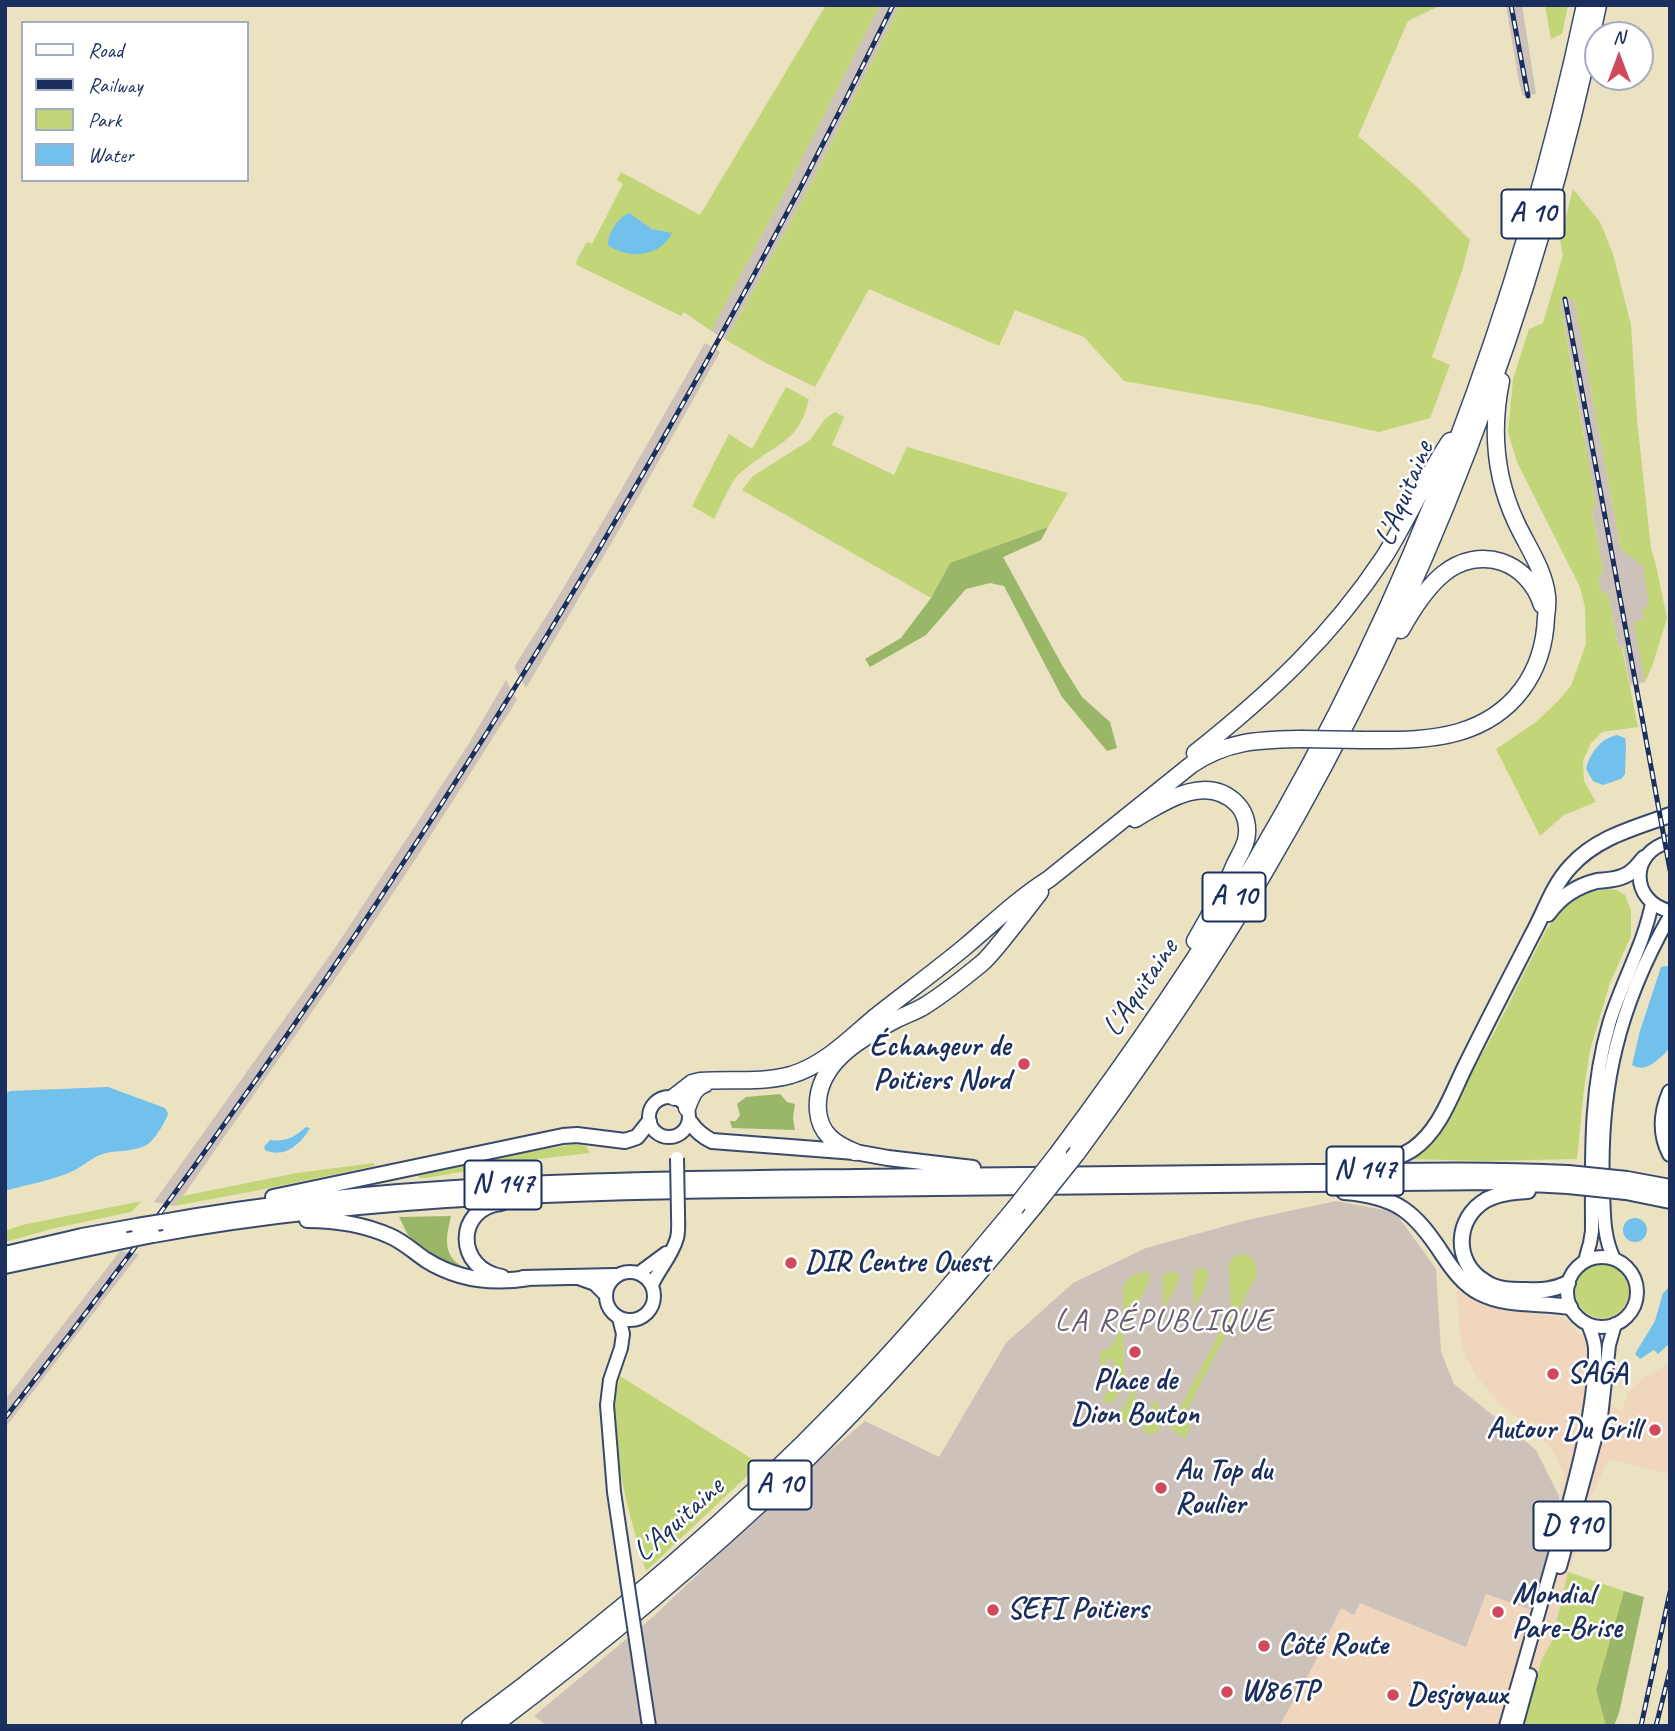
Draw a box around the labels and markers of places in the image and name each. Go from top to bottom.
place label: Échangeur de Poitiers Nord [869,1029,1010,1100]
marker: Échangeur de Poitiers Nord [1016,1056,1032,1072]
place label: DIR Centre Ouest [805,1245,990,1281]
marker: DIR Centre Ouest [783,1255,799,1271]
marker: Place de Dion Bouton [1127,1344,1143,1360]
place label: SAGA [1567,1356,1627,1392]
place label: Place de Dion Bouton [1071,1363,1199,1434]
marker: SAGA [1545,1366,1561,1382]
place label: Autour Du Grill [1487,1412,1641,1448]
marker: Autour Du Grill [1647,1422,1663,1438]
place label: Au Top du Roulier [1175,1453,1272,1524]
marker: Au Top du Roulier [1153,1480,1169,1496]
place label: Mondial Pare-Brise [1512,1577,1622,1648]
place label: SEFI Poitiers [1007,1592,1148,1628]
marker: SEFI Poitiers [985,1602,1001,1618]
marker: Mondial Pare-Brise [1490,1604,1506,1620]
place label: Côté Route [1278,1628,1388,1664]
marker: Côté Route [1256,1638,1272,1654]
place label: W86TP [1241,1674,1318,1710]
place label: Desjoyaux [1407,1677,1507,1713]
marker: W86TP [1219,1684,1235,1700]
marker: Desjoyaux [1385,1687,1401,1703]

